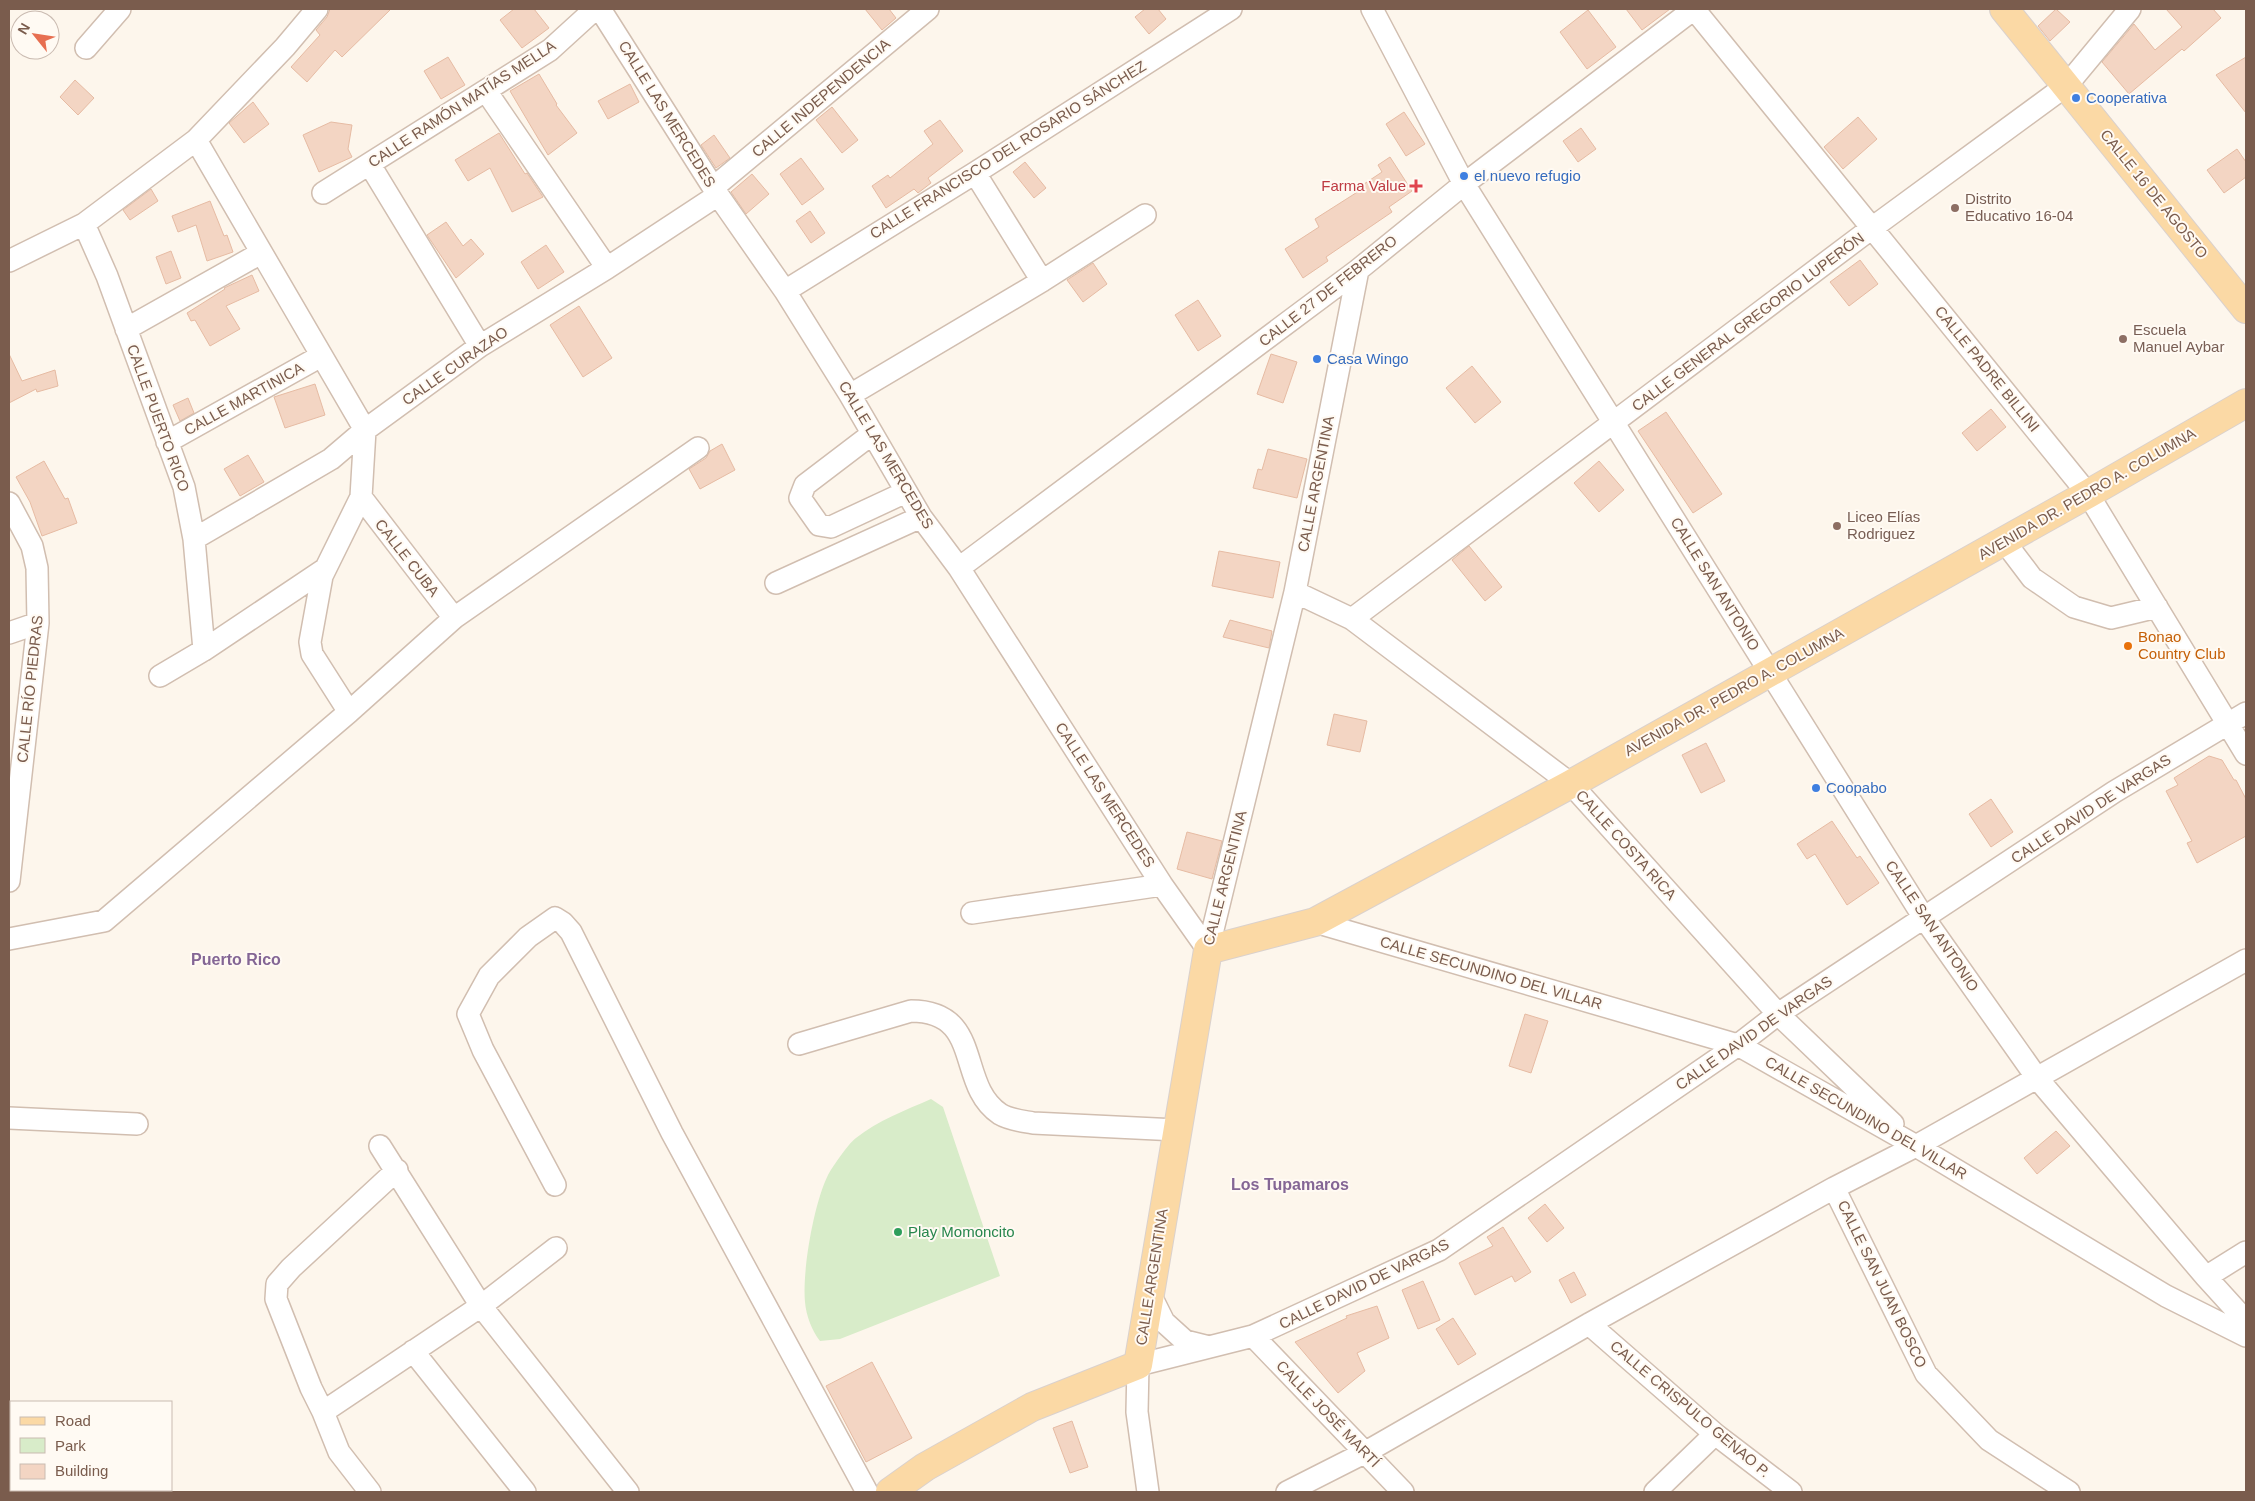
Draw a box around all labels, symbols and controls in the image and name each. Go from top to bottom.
north arrow [10,10,60,60]
text: N [14,20,33,37]
street label: CALLE INDEPENDENCIA [748,35,893,160]
street label: CALLE RAMÓN MATÍAS MELLA [365,37,559,171]
street label: CALLE LAS MERCEDES [615,37,719,190]
street label: CALLE FRANCISCO DEL ROSARIO SÁNCHEZ [867,57,1149,242]
place label: Cooperativa [2086,89,2168,106]
marker: Cooperativa [2070,92,2082,104]
street label: CALLE 16 DE AGOSTO [2097,126,2212,261]
place label: el nuevo refugio [1474,167,1581,184]
marker: el nuevo refugio [1458,170,1470,182]
place label: Farma Value [1321,177,1406,194]
marker: Farma Value [1410,180,1422,192]
place label: Distrito Educativo 16-04 [1965,190,2073,224]
marker: Distrito Educativo 16-04 [1949,202,1961,214]
street label: CALLE GENERAL GREGORIO LUPERÓN [1628,229,1867,415]
street label: CALLE 27 DE FEBRERO [1255,232,1400,350]
street label: CALLE PADRE BILLINI [1932,303,2043,435]
place label: Escuela Manuel Aybar [2133,321,2224,355]
street label: CALLE CURAZAO [399,323,511,408]
marker: Escuela Manuel Aybar [2117,333,2129,345]
street label: CALLE PUERTO RICO [124,342,193,494]
place label: Casa Wingo [1327,350,1409,367]
marker: Casa Wingo [1311,353,1323,365]
street label: CALLE MARTINICA [181,359,306,438]
street label: CALLE LAS MERCEDES [836,378,937,532]
street label: CALLE ARGENTINA [1294,414,1337,553]
street label: AVENIDA DR. PEDRO A. COLUMNA [1975,424,2198,563]
place label: Liceo Elías Rodriguez [1847,508,1920,542]
street label: CALLE SAN ANTONIO [1667,514,1763,654]
street label: CALLE CUBA [372,516,443,600]
marker: Liceo Elías Rodriguez [1831,520,1843,532]
street label: CALLE RÍO PIEDRAS [13,614,46,764]
street label: AVENIDA DR. PEDRO A. COLUMNA [1621,624,1846,759]
place label: Bonao Country Club [2138,628,2226,662]
marker: Bonao Country Club [2122,640,2134,652]
street label: CALLE LAS MERCEDES [1052,719,1159,870]
street label: CALLE DAVID DE VARGAS [2008,751,2174,867]
place label: Coopabo [1826,779,1887,796]
marker: Coopabo [1810,782,1822,794]
street label: CALLE COSTA RICA [1573,786,1680,903]
street label: CALLE ARGENTINA [1200,809,1250,947]
street label: CALLE SAN ANTONIO [1882,857,1983,994]
street label: CALLE SECUNDINO DEL VILLAR [1378,933,1604,1012]
district label: Puerto Rico [191,951,281,968]
street label: CALLE DAVID DE VARGAS [1672,972,1835,1093]
street label: CALLE SECUNDINO DEL VILLAR [1762,1053,1970,1183]
district label: Los Tupamaros [1231,1176,1349,1193]
street label: CALLE SAN JUAN BOSCO [1834,1197,1930,1370]
street label: CALLE ARGENTINA [1132,1207,1171,1347]
place label: Play Momoncito [908,1223,1015,1240]
marker: Play Momoncito [892,1226,904,1238]
street label: CALLE DAVID DE VARGAS [1276,1235,1452,1332]
street label: CALLE CRISPULO GENAO P. [1607,1337,1774,1480]
street label: CALLE JOSÉ MARTÍ [1273,1357,1384,1471]
legend [10,1401,172,1491]
text: Road [55,1412,91,1429]
text: Park [55,1437,86,1454]
text: Building [55,1462,108,1479]

